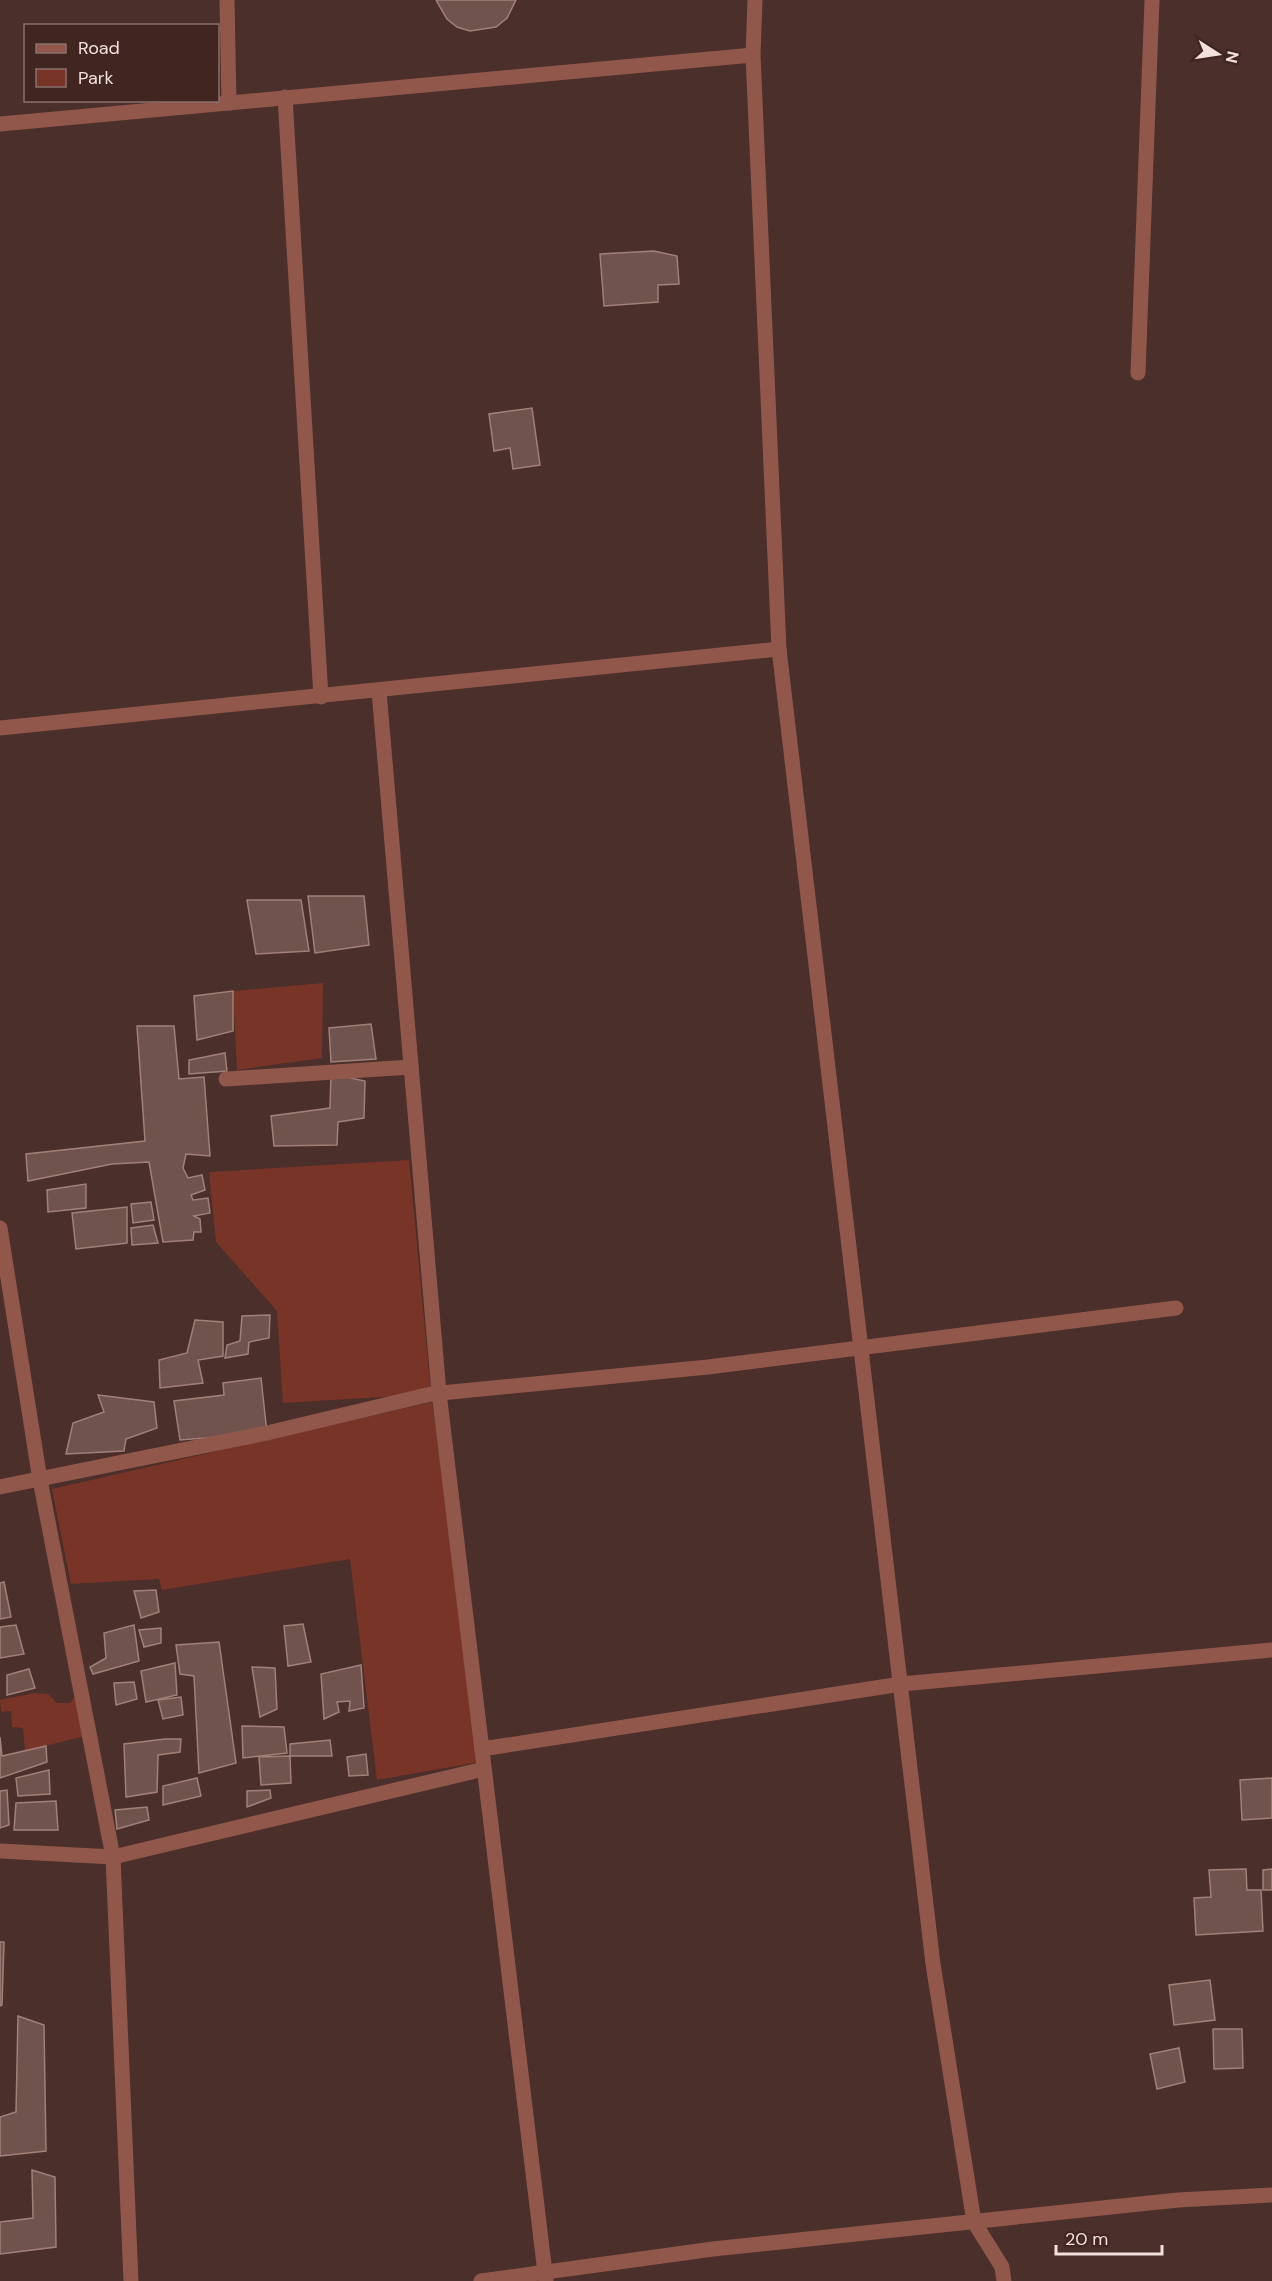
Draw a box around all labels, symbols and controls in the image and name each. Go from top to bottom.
legend [24,24,219,102]
north arrow [1188,24,1248,84]
text: Road [78,36,120,60]
text: N [1221,49,1244,65]
text: Park [78,66,114,90]
scale bar [1056,2218,1162,2256]
text: 20 m [1065,2227,1108,2251]

